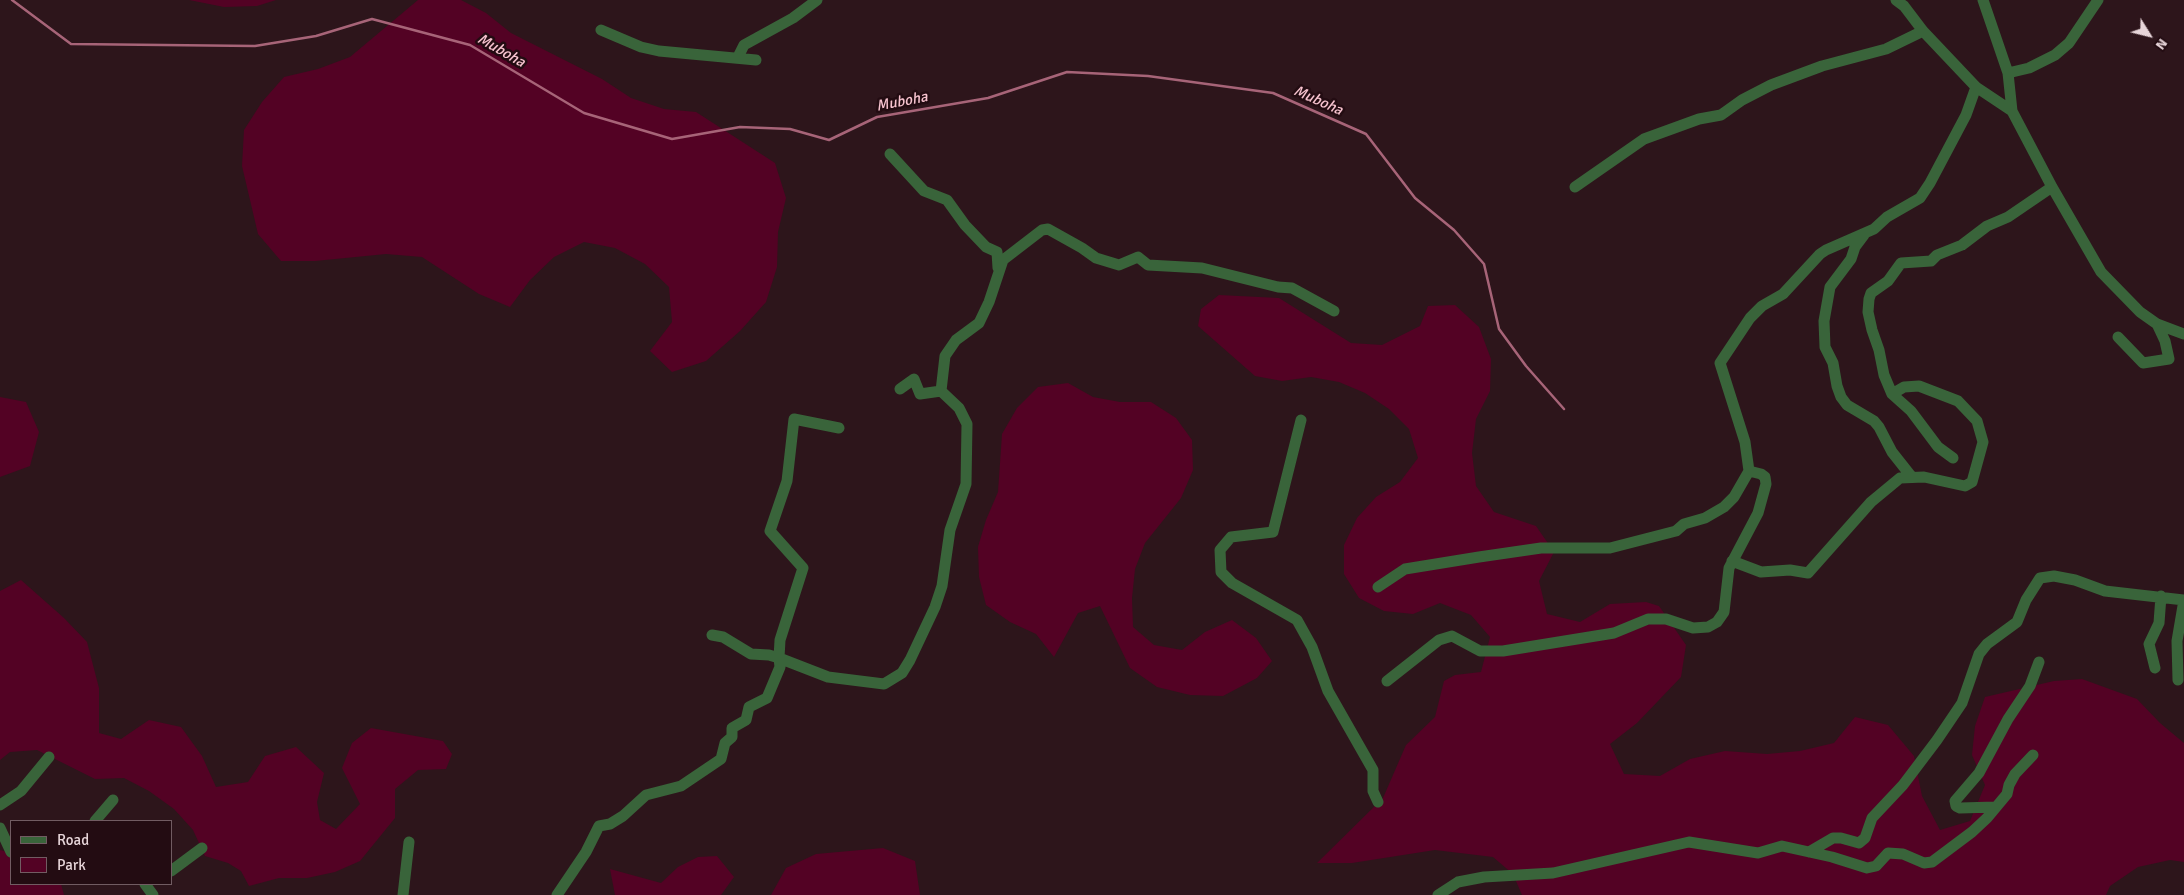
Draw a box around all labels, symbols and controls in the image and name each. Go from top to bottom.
north arrow [2124,10,2174,60]
water label: Muboha [474,30,528,72]
text: N [2152,35,2171,53]
water label: Muboha [1291,82,1345,120]
water label: Muboha [875,88,929,116]
legend [10,820,172,885]
text: Road [57,831,89,849]
text: Park [57,856,86,874]

